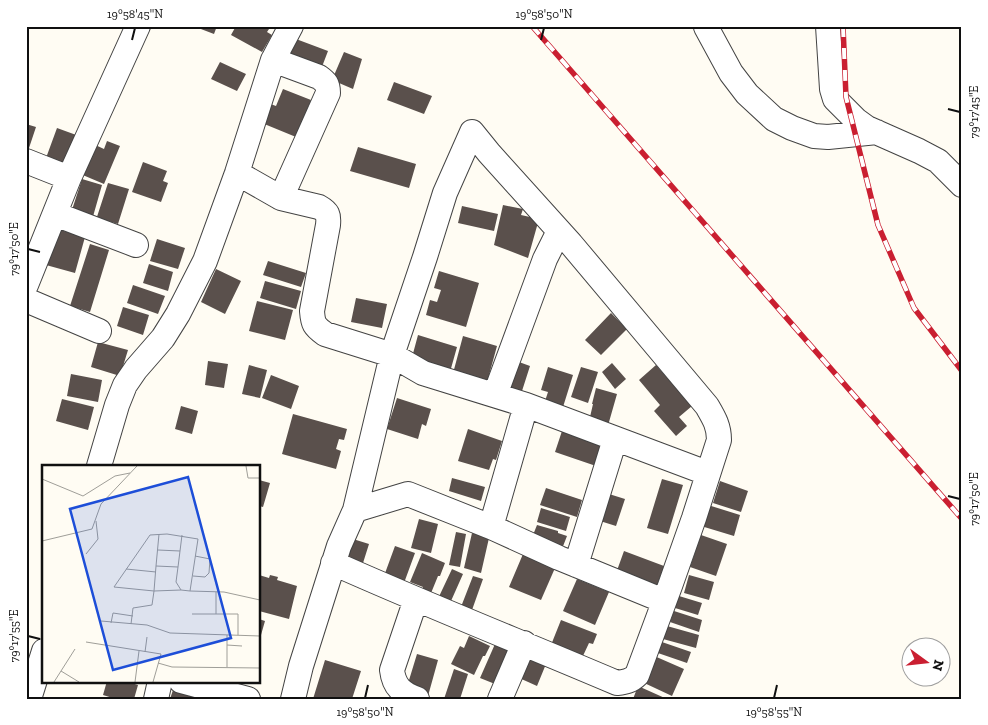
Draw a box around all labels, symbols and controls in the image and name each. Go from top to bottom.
text: 19°58'45"N [107,7,163,21]
text: 19°58'50"N [515,7,573,21]
text: 79°17'45"E [967,86,981,138]
text: 79°17'50"E [7,222,21,276]
inset map [42,465,260,682]
text: 79°17'50"E [967,472,981,526]
text: 79°17'55"E [7,610,21,662]
north arrow [900,638,950,688]
text: N [928,658,948,673]
text: 19°58'50"N [336,705,394,719]
text: 19°58'55"N [746,705,802,719]

